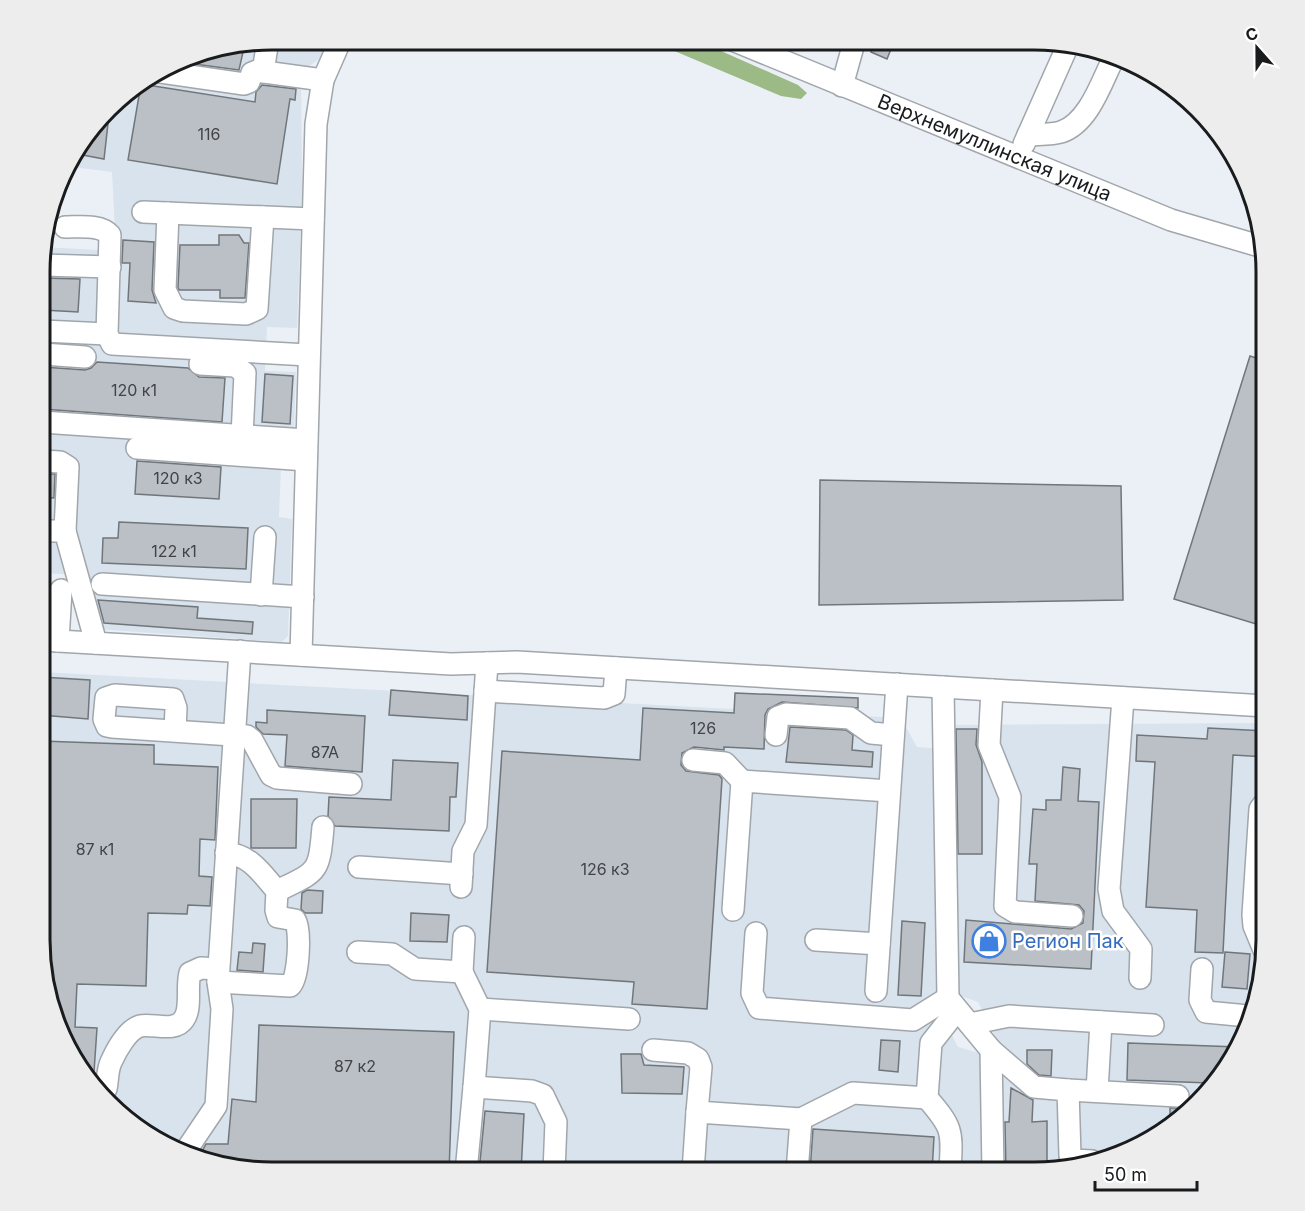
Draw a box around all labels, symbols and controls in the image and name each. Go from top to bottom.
north arrow [1227,18,1287,78]
text: С [1243,22,1261,45]
street label: Верхнемуллинская улица [874,89,1115,206]
house number: 116 [198,124,220,144]
house number: 120 к1 [111,380,157,400]
house number: 120 к3 [153,468,203,488]
house number: 122 к1 [151,541,197,561]
house number: 126 [690,718,716,738]
house number: 87А [311,742,339,762]
house number: 87 к1 [76,839,114,859]
house number: 126 к3 [580,859,630,879]
shop icon: Регион Пак [971,923,1007,959]
place label: Регион Пак [1012,929,1124,953]
house number: 87 к2 [334,1056,376,1076]
scale bar [1095,1154,1197,1192]
text: 50 m [1104,1164,1147,1185]

